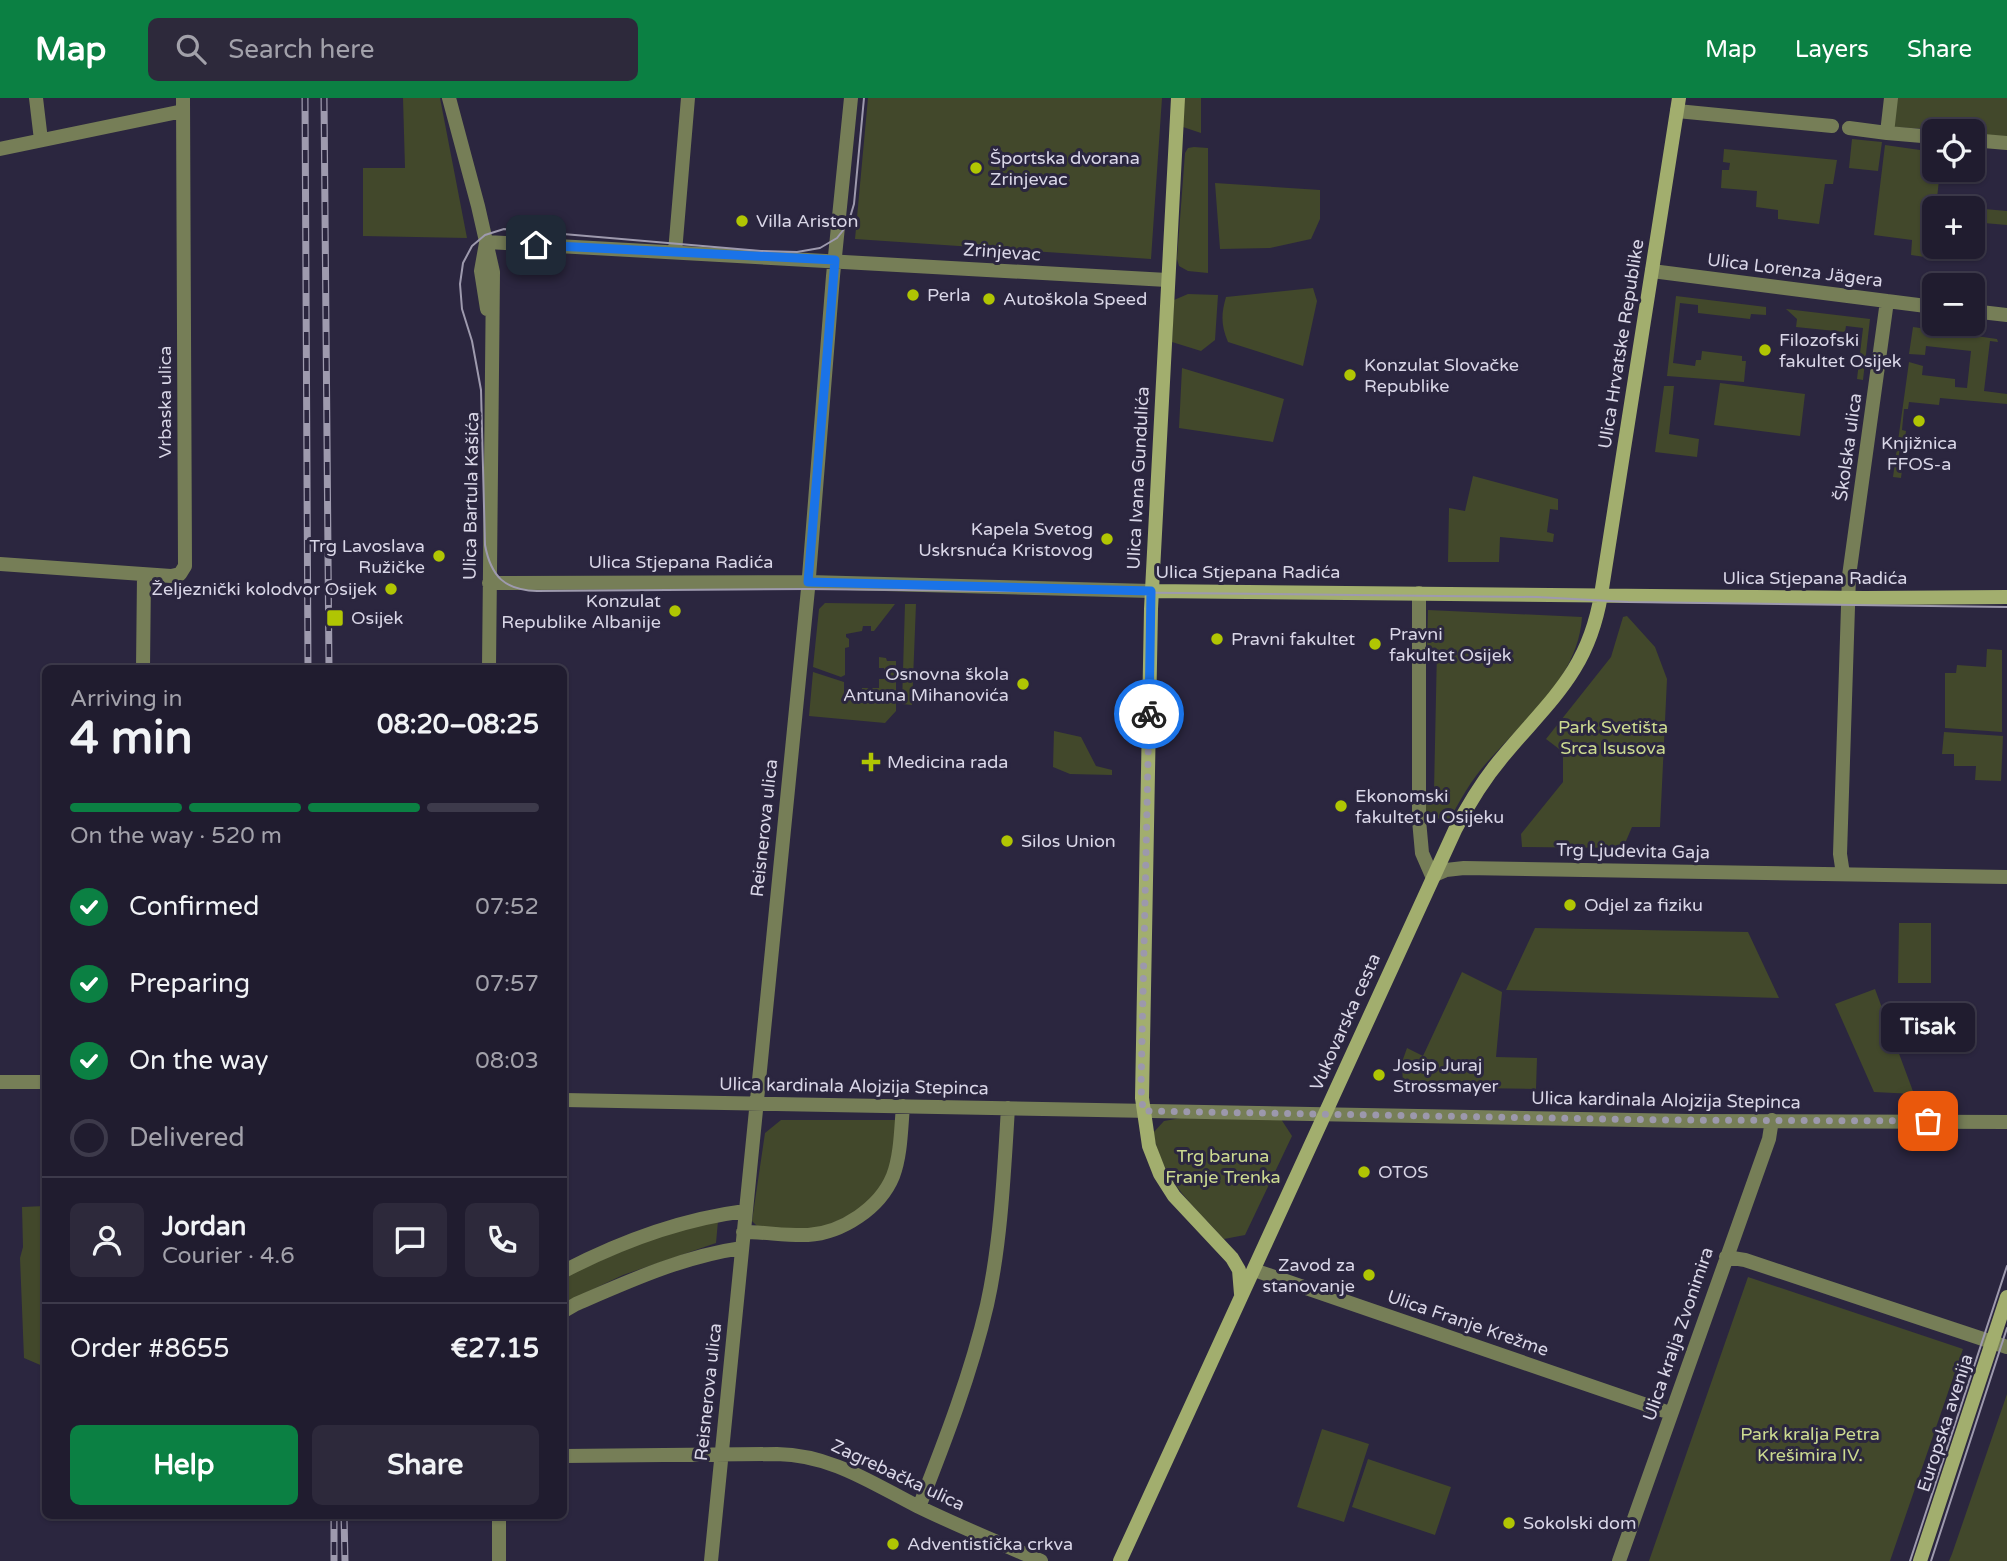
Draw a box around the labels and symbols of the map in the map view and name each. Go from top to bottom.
place label: Športska dvorana Zrinjevac [990,147,1140,190]
marker: Športska dvorana Zrinjevac [968,160,984,176]
place label: Villa Ariston [756,210,858,232]
marker: Villa Ariston [734,213,750,229]
pin [506,215,566,275]
street label: Zrinjevac [963,238,1041,266]
street label: Ulica Hrvatske Republike [1594,238,1648,450]
street label: Ulica Lorenza Jägera [1706,248,1884,292]
place label: Perla [927,284,971,306]
marker: Perla [905,287,921,303]
place label: Autoškola Speed [1003,288,1147,310]
marker: Autoškola Speed [981,291,997,307]
place label: Filozofski fakultet Osijek [1779,329,1902,372]
marker: Filozofski fakultet Osijek [1757,342,1773,358]
street label: Vrbaska ulica [154,346,176,458]
place label: Konzulat Slovačke Republike [1364,354,1519,397]
marker: Konzulat Slovačke Republike [1342,367,1358,383]
street label: Ulica Ivana Gundulića [1122,386,1154,570]
street label: Školska ulica [1830,392,1866,502]
street label: Ulica Bartula Kašića [459,412,483,580]
marker: Knjižnica FFOS-a [1911,413,1927,429]
place label: Knjižnica FFOS-a [1881,432,1957,475]
place label: Kapela Svetog Uskrsnuća Kristovog [918,518,1093,561]
marker: Kapela Svetog Uskrsnuća Kristovog [1099,531,1115,547]
place label: Trg Lavoslava Ružičke [309,535,425,578]
marker: Trg Lavoslava Ružičke [431,548,447,564]
street label: Ulica Stjepana Radića [589,551,773,573]
street label: Ulica Stjepana Radića [1156,561,1340,583]
street label: Ulica Stjepana Radića [1723,567,1907,589]
place label: Željeznički kolodvor Osijek [152,578,377,600]
marker: Željeznički kolodvor Osijek [383,581,399,597]
place label: Konzulat Republike Albanije [501,590,661,633]
marker: Konzulat Republike Albanije [667,603,683,619]
place label: Osijek [351,607,403,629]
marker: Osijek [325,608,345,628]
place label: Pravni fakultet Osijek [1389,623,1512,666]
place label: Pravni fakultet [1231,628,1355,650]
marker: Pravni fakultet [1209,631,1225,647]
marker: Pravni fakultet Osijek [1367,636,1383,652]
place label: Osnovna škola Antuna Mihanovića [843,663,1009,706]
marker: Osnovna škola Antuna Mihanovića [1015,676,1031,692]
courier [1114,679,1184,749]
park label: Park Svetišta Srca Isusova [1558,716,1668,759]
place label: Medicina rada [887,751,1008,773]
marker: Medicina rada [861,752,881,772]
street label: Reisnerova ulica [746,758,782,898]
place label: Ekonomski fakultet u Osijeku [1355,785,1504,828]
marker: Ekonomski fakultet u Osijeku [1333,798,1349,814]
place label: Silos Union [1021,830,1116,852]
marker: Silos Union [999,833,1015,849]
street label: Trg Ljudevita Gaja [1556,839,1710,863]
place label: Odjel za fiziku [1584,894,1703,916]
marker: Odjel za fiziku [1562,897,1578,913]
street label: Vukovarska cesta [1305,950,1385,1094]
callout: Tisak [1881,1002,1975,1051]
place label: Josip Juraj Strossmayer [1393,1054,1499,1097]
marker: Josip Juraj Strossmayer [1371,1067,1387,1083]
street label: Ulica kardinala Alojzija Stepinca [719,1073,989,1099]
street label: Ulica kardinala Alojzija Stepinca [1531,1087,1801,1113]
pin [1898,1091,1958,1151]
park label: Trg baruna Franje Trenka [1165,1145,1281,1188]
place label: OTOS [1378,1161,1428,1183]
marker: OTOS [1356,1164,1372,1180]
street label: Ulica kralja Zvonimira [1638,1244,1718,1424]
place label: Zavod za stanovanje [1262,1254,1355,1297]
marker: Zavod za stanovanje [1361,1267,1377,1283]
street label: Ulica Franje Krežme [1384,1285,1552,1361]
street label: Reisnerova ulica [690,1322,726,1462]
street label: Europska avenija [1912,1351,1978,1495]
park label: Park kralja Petra Krešimira IV. [1740,1423,1880,1466]
street label: Zagrebačka ulica [828,1434,968,1516]
place label: Sokolski dom [1523,1512,1637,1534]
marker: Sokolski dom [1501,1515,1517,1531]
place label: Adventistička crkva [907,1533,1073,1555]
marker: Adventistička crkva [885,1536,901,1552]

